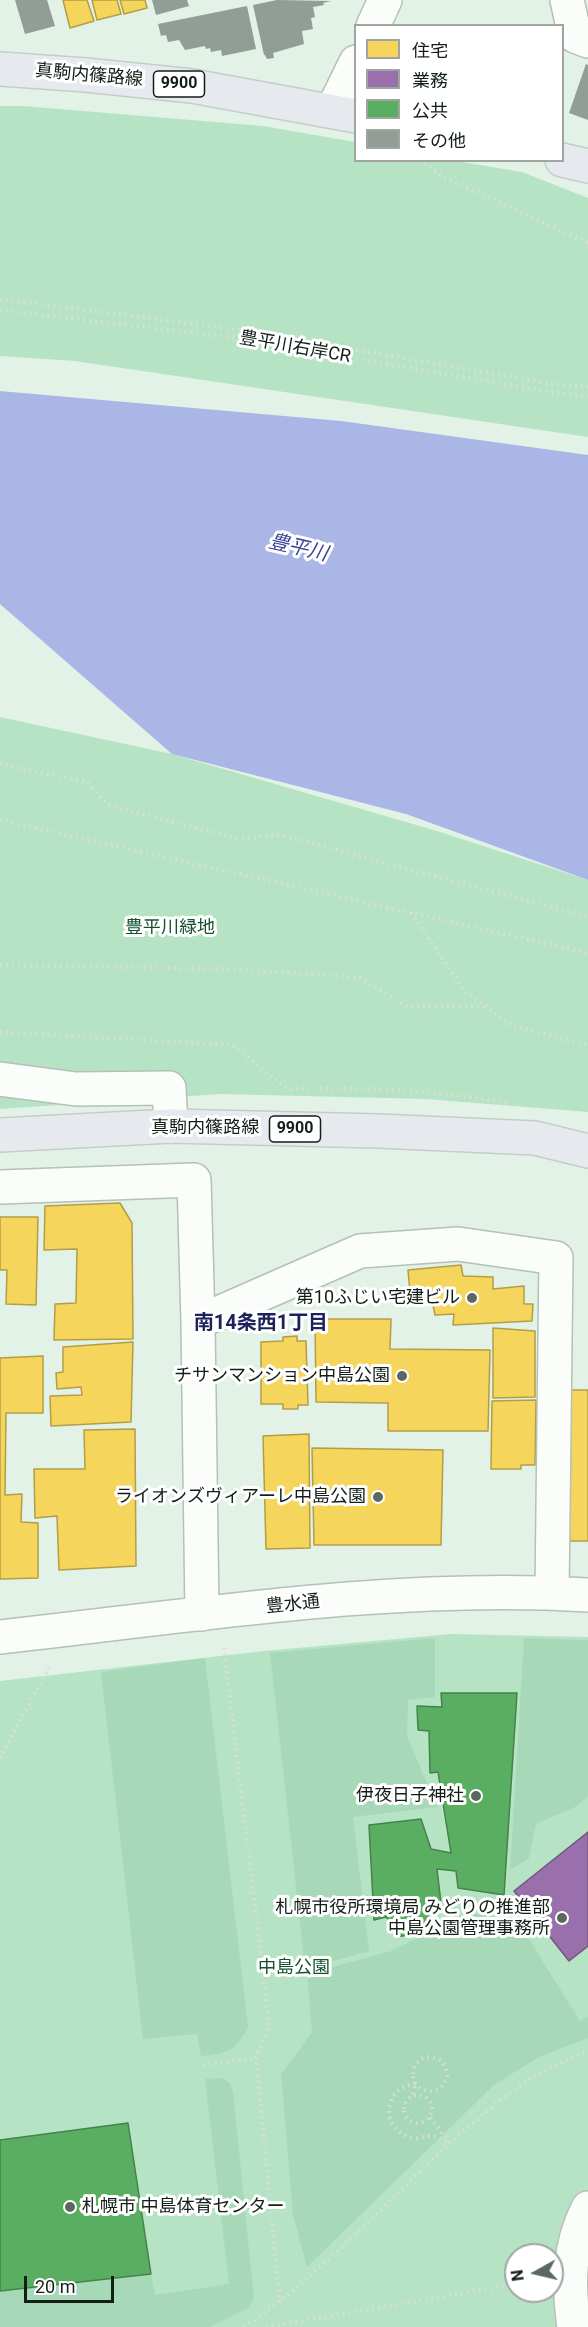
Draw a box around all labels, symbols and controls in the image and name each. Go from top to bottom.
legend [354,24,564,162]
text: 住宅 [412,40,448,61]
street label: 真駒内篠路線 [34,61,144,91]
text: 業務 [412,70,448,91]
road number: 9900 [154,71,204,97]
text: 公共 [412,100,448,121]
text: その他 [412,130,466,151]
street label: 豊平川右岸CR [238,328,352,368]
water label: 豊平川 [266,531,330,567]
park label: 豊平川緑地 [125,917,215,939]
road number: 9900 [270,1116,320,1142]
street label: 真駒内篠路線 [151,1117,259,1139]
place label: 第10ふじい宅建ビル [296,1287,460,1309]
marker: 第10ふじい宅建ビル [465,1291,479,1305]
district label: 南14条西1丁目 [194,1312,328,1336]
place label: チサンマンション中島公園 [174,1365,390,1387]
marker: チサンマンション中島公園 [395,1369,409,1383]
place label: ライオンズヴィアーレ中島公園 [115,1486,366,1508]
marker: ライオンズヴィアーレ中島公園 [371,1490,385,1504]
street label: 豊水通 [265,1591,321,1619]
place label: 伊夜日子神社 [356,1785,464,1807]
marker: 伊夜日子神社 [469,1789,483,1803]
place label: 札幌市役所環境局 みどりの推進部 中島公園管理事務所 [276,1897,550,1940]
marker: 札幌市役所環境局 みどりの推進部 中島公園管理事務所 [555,1911,569,1925]
park label: 中島公園 [258,1957,330,1979]
place label: 札幌市 中島体育センター [82,2196,284,2218]
marker: 札幌市 中島体育センター [63,2200,77,2214]
north arrow [504,2243,564,2303]
scale bar [27,2264,117,2302]
text: N [507,2268,528,2282]
text: 20 m [35,2276,75,2297]

